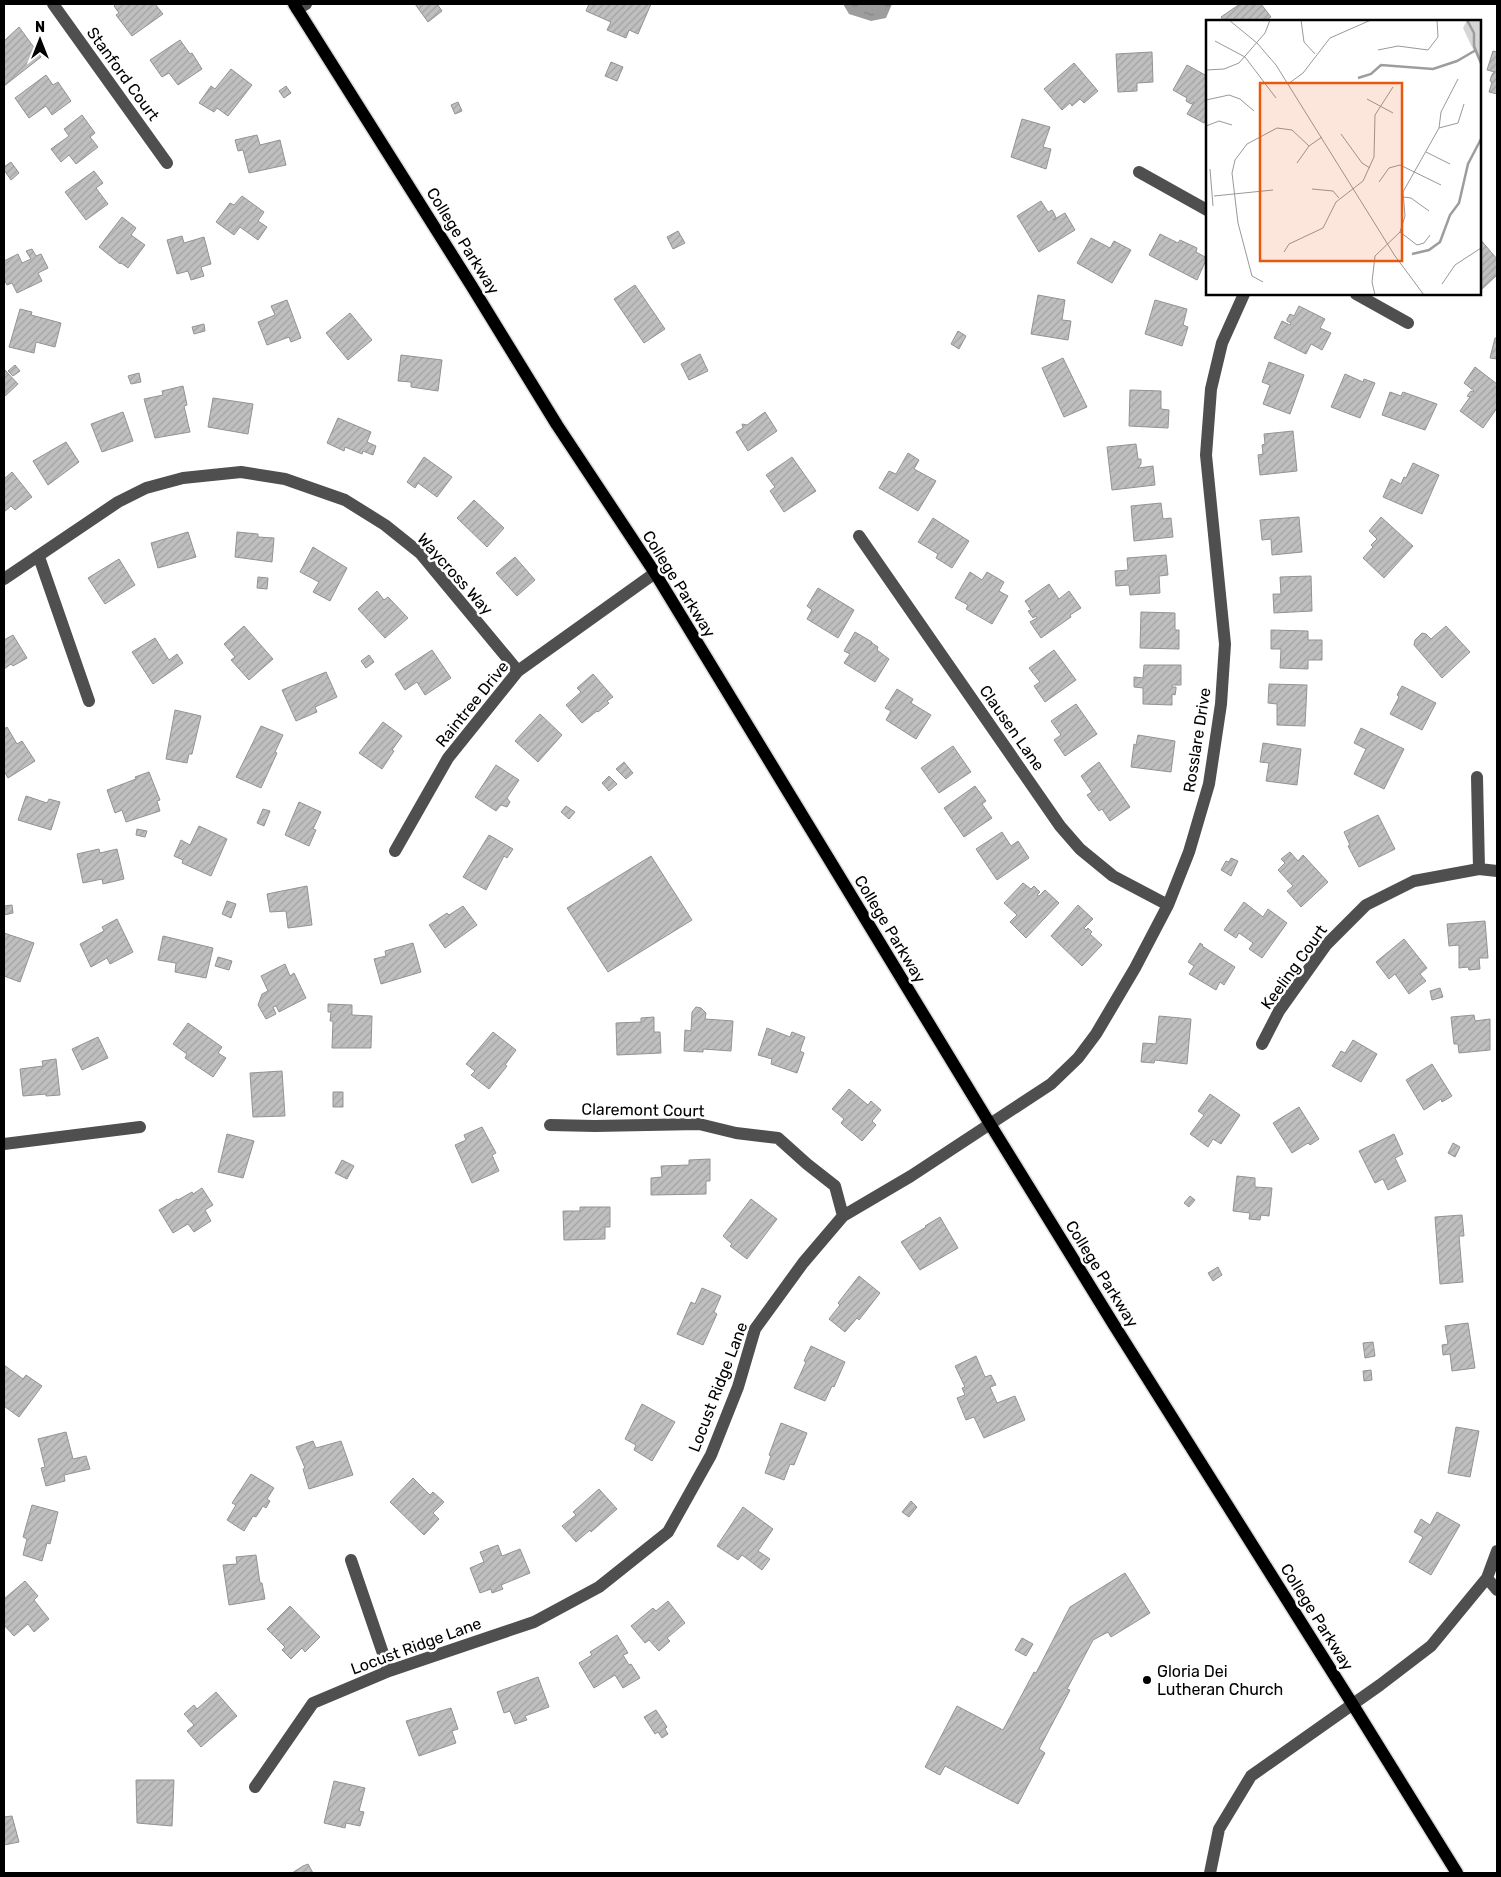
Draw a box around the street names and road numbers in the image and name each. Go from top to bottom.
street label: Stanford Court [83,24,163,124]
street label: College Parkway [423,184,504,298]
street label: College Parkway [639,527,720,641]
street label: Waycross Way [413,529,497,619]
street label: Raintree Drive [431,657,513,751]
street label: Clausen Lane [975,681,1049,775]
street label: Rosslare Drive [1179,686,1215,794]
street label: College Parkway [850,872,930,986]
street label: Keeling Court [1257,921,1331,1013]
street label: Claremont Court [581,1099,705,1121]
street label: College Parkway [1062,1217,1143,1331]
street label: Locust Ridge Lane [684,1319,752,1455]
street label: College Parkway [1277,1560,1358,1674]
street label: Locust Ridge Lane [348,1614,484,1678]

